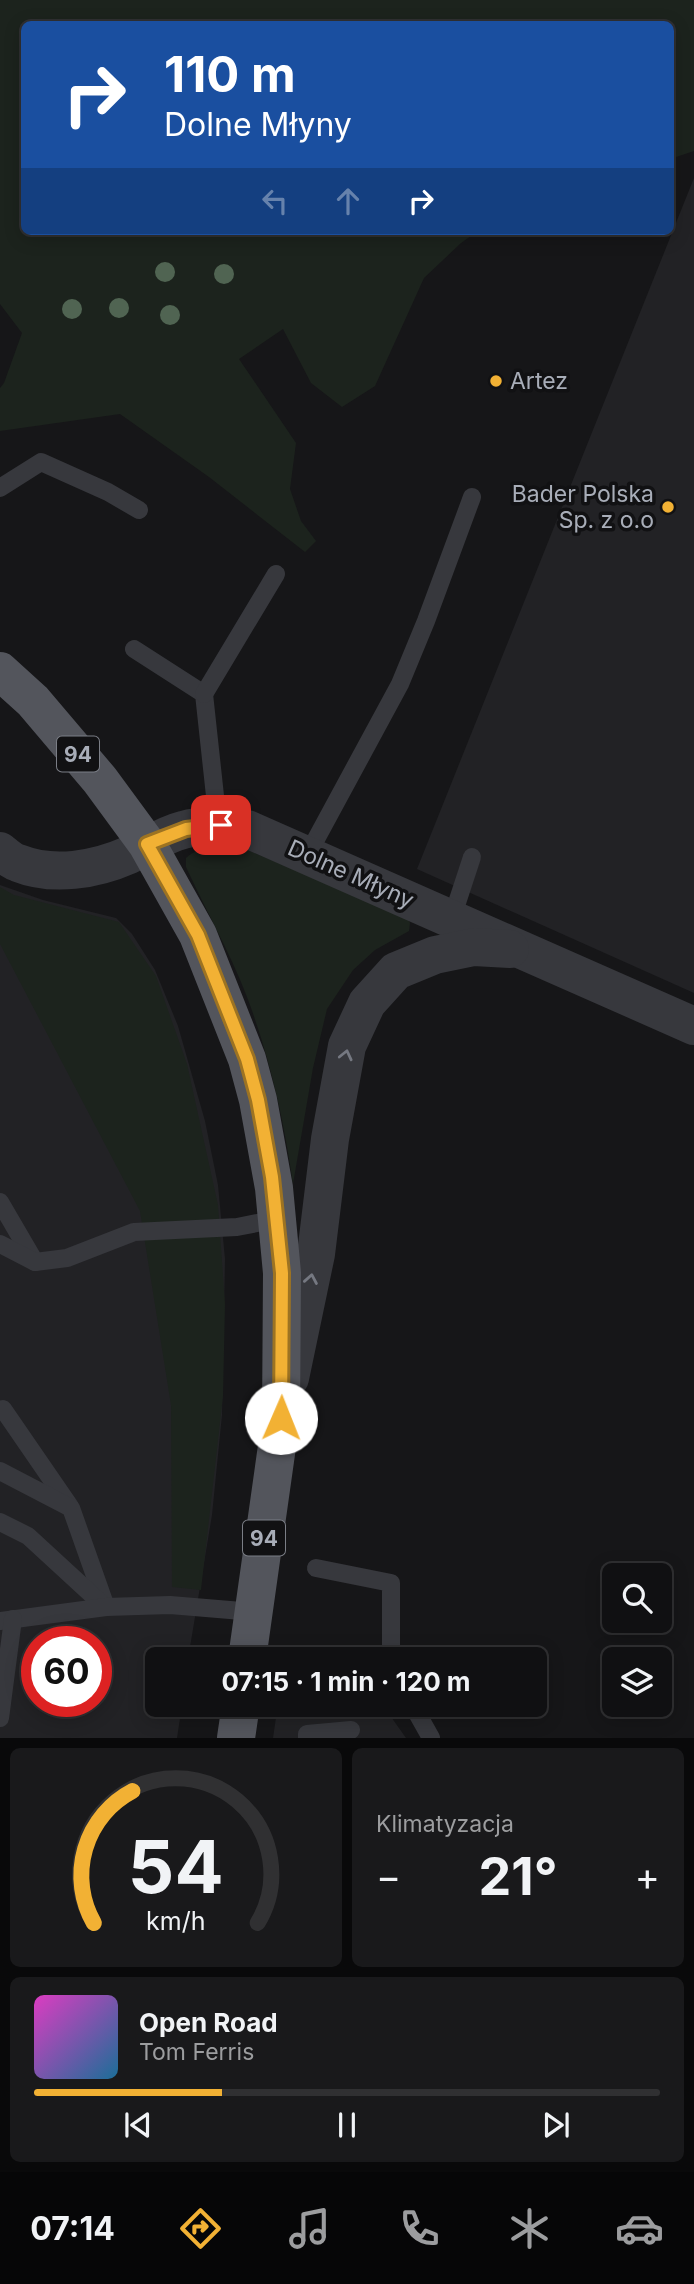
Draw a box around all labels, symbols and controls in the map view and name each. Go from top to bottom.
text: 110 m [164,45,296,104]
icon: right [49,49,140,140]
text: Dolne Młyny [164,105,352,144]
icon: left [256,182,294,220]
icon: ahead [329,182,367,220]
icon: right [402,182,440,220]
place label: Artez [510,367,568,395]
marker: Artez [488,373,504,389]
place label: Bader Polska Sp. z o.o [512,480,654,534]
marker: Bader Polska Sp. z o.o [660,499,676,515]
road number: 94 [57,736,99,772]
pin [191,795,251,855]
icon: arrive [202,806,240,844]
street label: Dolne Młyny [284,834,418,914]
one-way arrow [338,1049,352,1061]
one-way arrow [303,1273,318,1285]
position arrow [244,1381,318,1455]
road number: 94 [243,1520,285,1556]
map controls [602,1563,672,1717]
button: search [602,1563,672,1633]
speed limit sign: 60 [21,1626,112,1717]
button: layers [602,1647,672,1717]
text: 07:15 · 1 min · 120 m [221,1666,471,1697]
text: Klimatyzacja [376,1810,514,1838]
text: 54 [128,1823,224,1912]
text: 21° [478,1845,558,1908]
text: − [376,1853,401,1899]
text: + [635,1853,660,1899]
text: km/h [146,1906,206,1936]
text: Open Road [139,2007,278,2038]
text: Tom Ferris [139,2038,254,2066]
icon: previous [119,2106,157,2144]
icon: pause [328,2106,366,2144]
icon: next [537,2106,575,2144]
icon: directions [176,2204,225,2253]
icon: music [285,2204,334,2253]
icon: phone [395,2204,444,2253]
icon: climate [505,2204,554,2253]
icon: car [615,2204,664,2253]
text: 07:14 [30,2209,115,2248]

